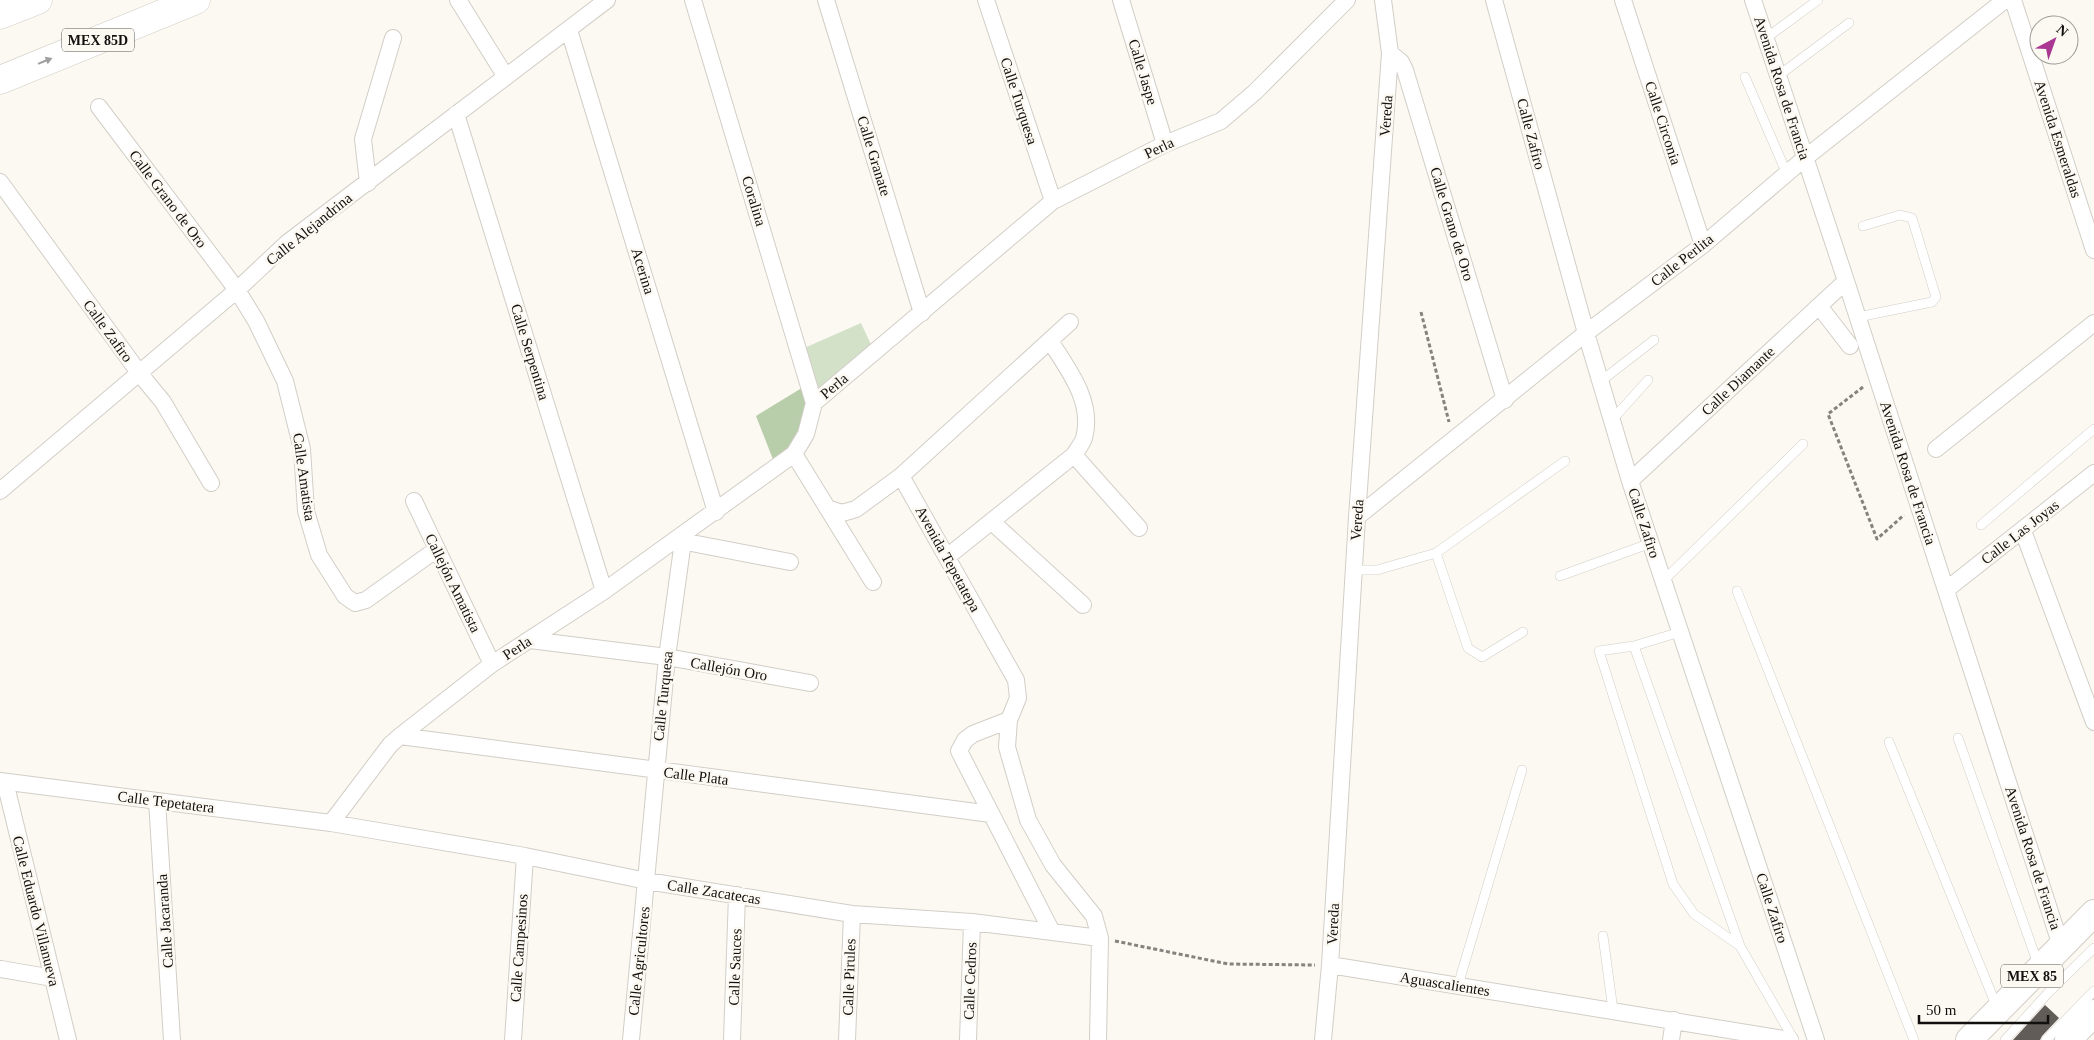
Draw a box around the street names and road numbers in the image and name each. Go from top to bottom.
street label: Avenida Rosa de Francia [1751,14,1813,162]
road number: MEX 85D [62,28,134,52]
street label: Calle Jaspe [1125,37,1161,107]
street label: Calle Turquesa [997,56,1041,147]
street label: Avenida Esmeraldas [2031,78,2085,200]
street label: Calle Circonia [1642,79,1684,167]
street label: Vereda [1377,94,1395,137]
street label: Calle Zafiro [1514,97,1548,171]
street label: Calle Granate [854,114,894,198]
street label: Perla [1142,134,1177,162]
street label: Calle Grano de Oro [126,147,210,251]
street label: Calle Grano de Oro [1427,165,1477,283]
street label: Coralina [739,174,769,228]
street label: Calle Alejandrina [263,189,355,268]
street label: Calle Perlita [1648,231,1717,289]
street label: Acerina [628,246,658,296]
street label: Calle Zafiro [80,297,136,365]
street label: Calle Serpentina [508,302,552,402]
street label: Calle Diamante [1698,343,1778,419]
street label: Perla [817,370,851,402]
street label: Avenida Rosa de Francia [1877,399,1939,547]
street label: Calle Amatista [290,432,318,522]
street label: Calle Zafiro [1625,486,1663,560]
street label: Calle Las Joyas [1978,497,2062,567]
street label: Vereda [1348,498,1366,541]
street label: Avenida Tepetatepa [912,504,984,615]
street label: Callejón Amatista [422,531,484,635]
street label: Perla [500,633,535,663]
street label: Calle Turquesa [650,650,676,742]
street label: Callejón Oro [689,654,769,684]
street label: Calle Plata [663,764,730,788]
street label: Avenida Rosa de Francia [2002,784,2064,932]
street label: Calle Tepetatera [117,788,216,816]
street label: Calle Eduardo Villanueva [10,834,63,988]
street label: Calle Zafiro [1753,871,1791,945]
street label: Calle Jacaranda [154,873,176,969]
street label: Calle Zacatecas [666,877,762,907]
street label: Calle Campesinos [507,893,531,1003]
street label: Vereda [1324,902,1342,945]
street label: Calle Agricultores [625,906,653,1016]
street label: Calle Sauces [726,928,744,1006]
street label: Calle Pirules [840,938,858,1016]
street label: Calle Cedros [961,942,979,1020]
road number: MEX 85 [2001,964,2063,988]
street label: Aguascalientes [1399,969,1491,999]

